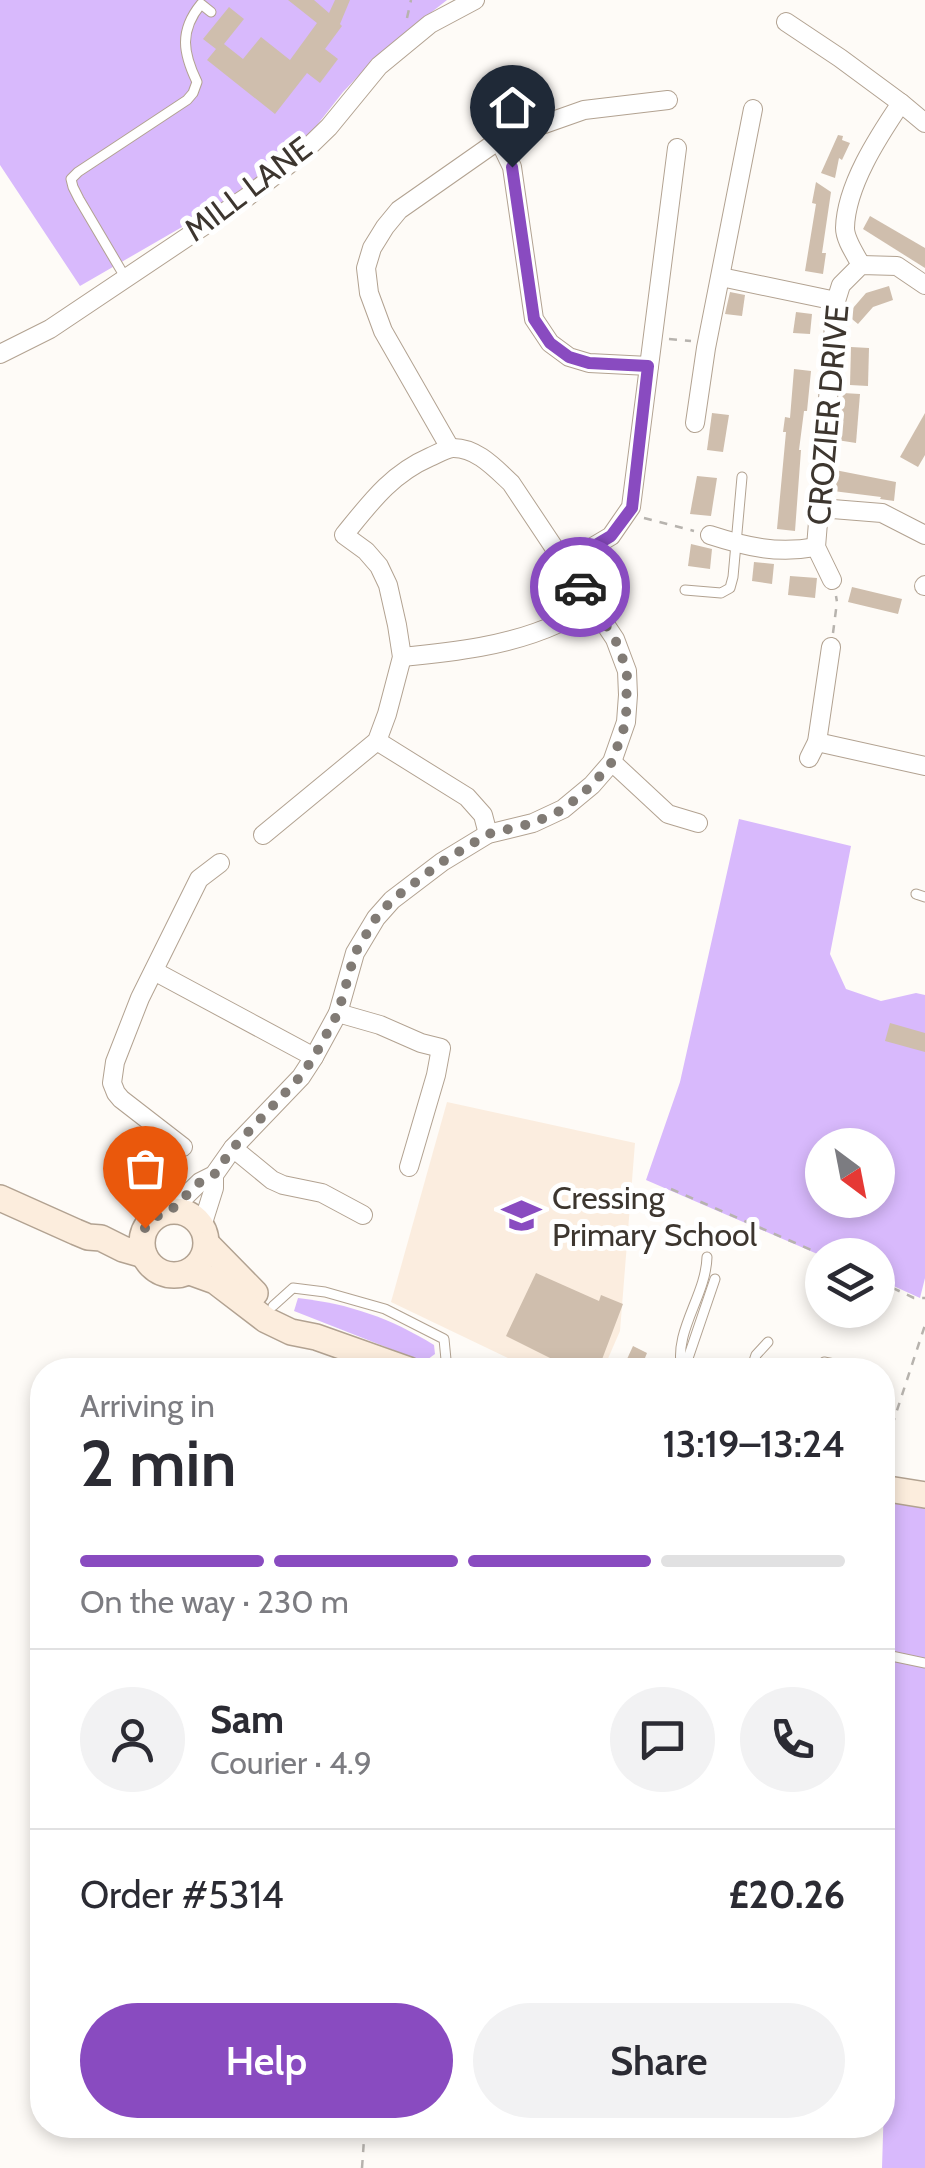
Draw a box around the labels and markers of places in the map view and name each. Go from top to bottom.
pin [470,65,555,168]
pin [103,1126,188,1229]
place label: Cressing Primary School [552,1178,758,1254]
school or university icon: Cressing Primary School [501,1195,543,1237]

